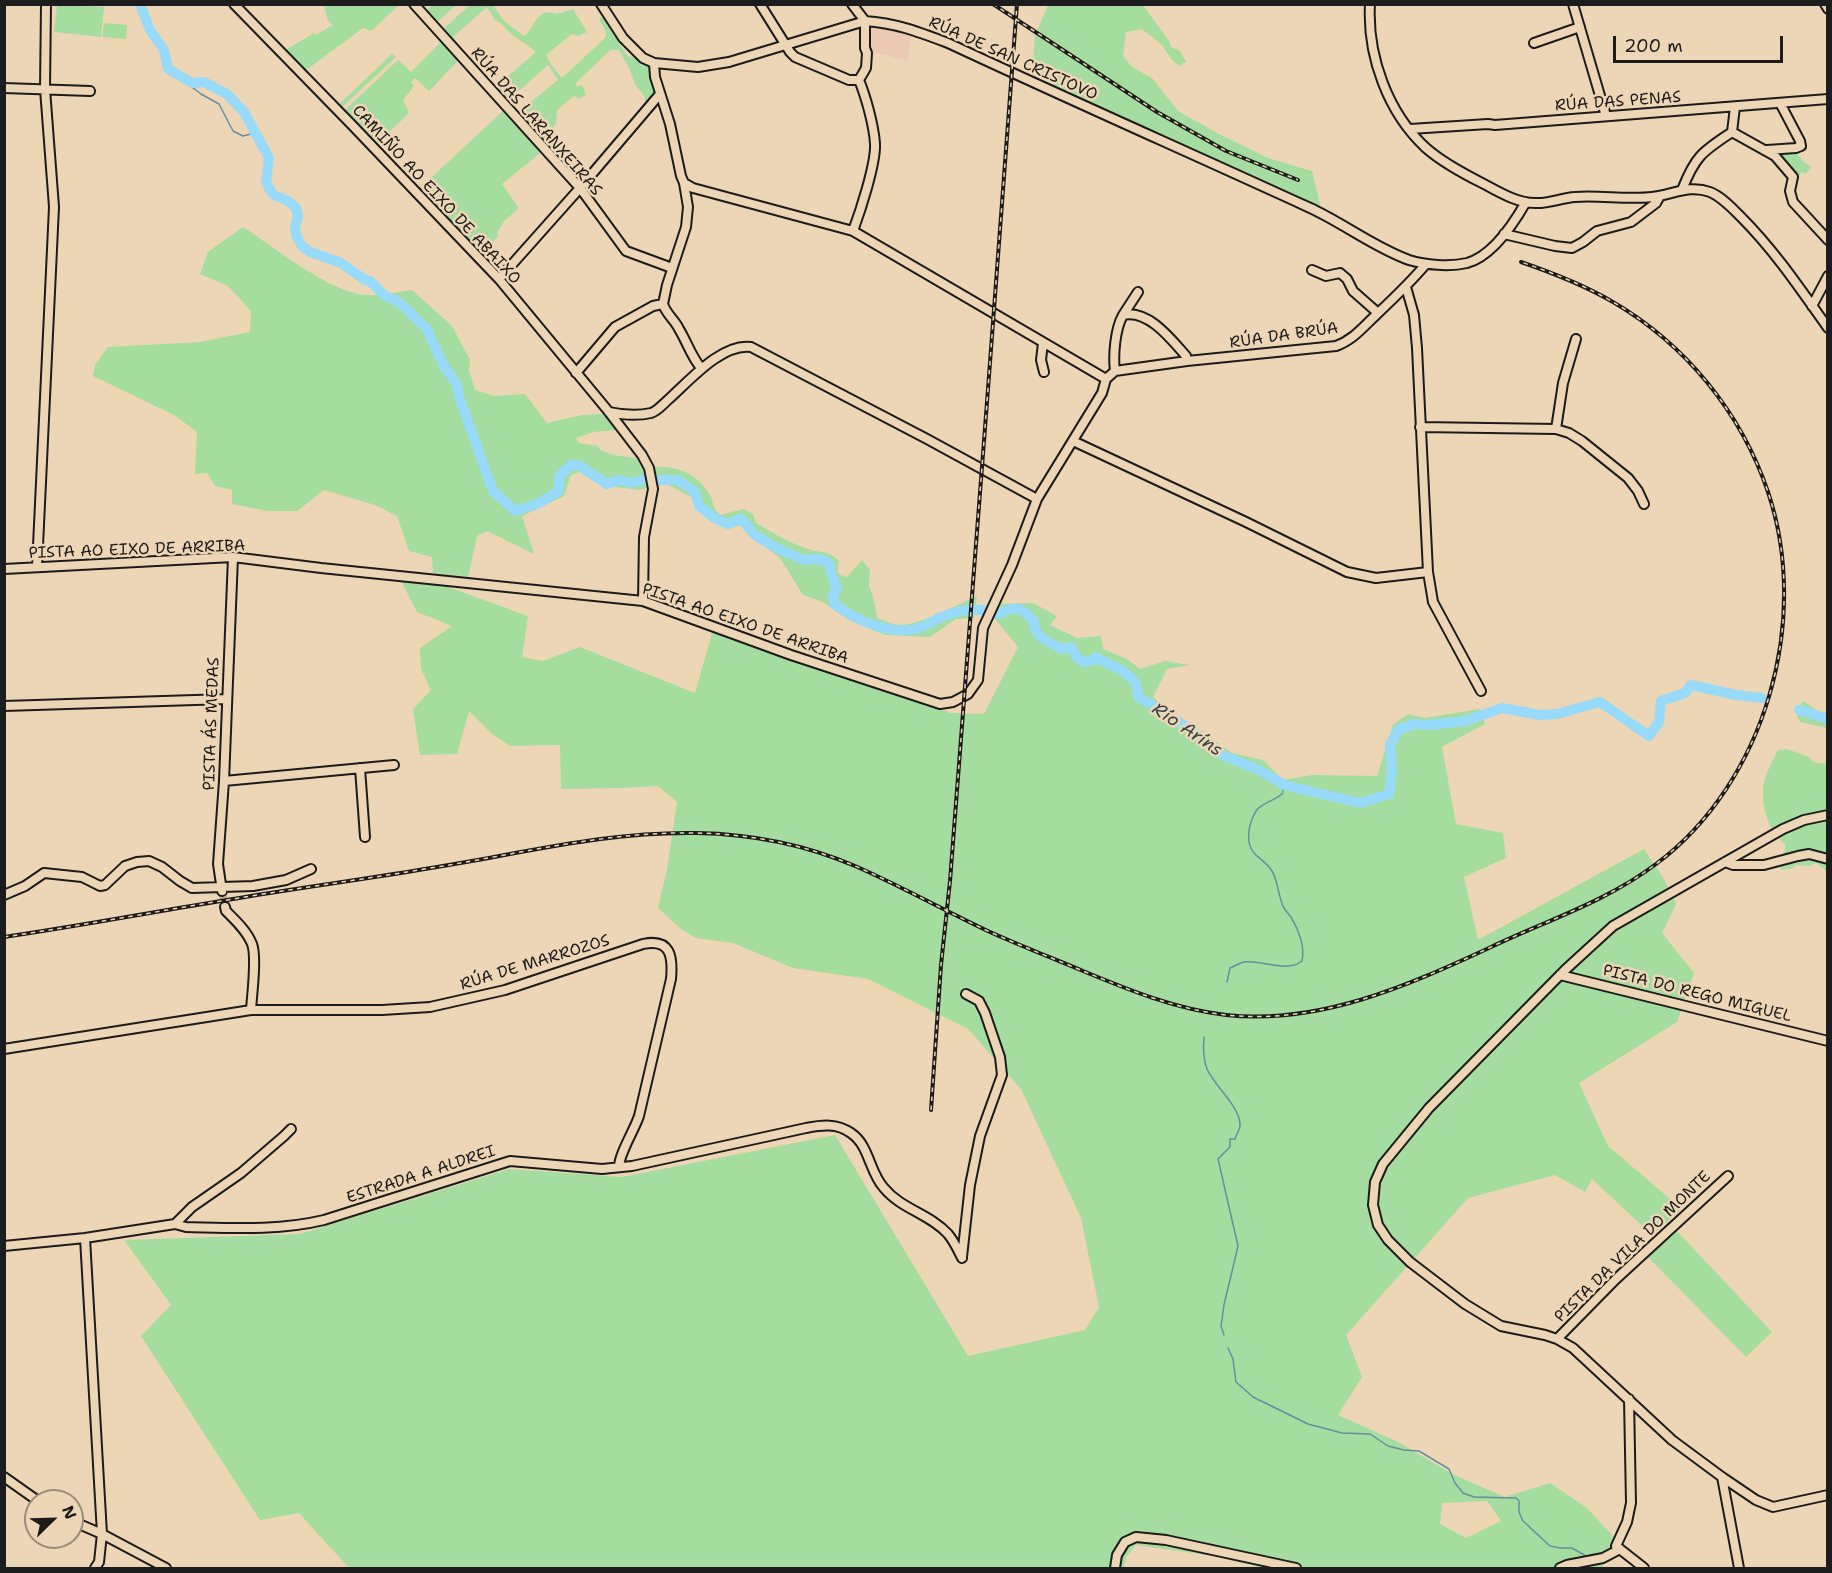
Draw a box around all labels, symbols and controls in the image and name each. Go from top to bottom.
street label: RÚA DE SAN CRISTOVO [926,13,1100,105]
scale bar [1616,24,1786,62]
text: 200 m [1624,34,1683,58]
street label: RÚA DAS LARANXEIRAS [466,44,606,200]
street label: RÚA DAS PENAS [1554,88,1682,116]
street label: CAMIÑO AO EIXO DE ABAIXO [348,101,524,289]
street label: RÚA DA BRÚA [1228,319,1340,353]
street label: PISTA AO EIXO DE ARRIBA [28,537,246,563]
street label: PISTA AO EIXO DE ARRIBA [639,580,851,668]
street label: PISTA ÁS MEDAS [200,657,224,791]
water label: Río Aríns [1148,699,1226,761]
street label: RÚA DE MARROZOS [458,931,612,995]
street label: PISTA DO REGO MIGUEL [1601,961,1793,1027]
street label: ESTRADA A ALDREI [344,1142,498,1208]
street label: PISTA DA VILA DO MONTE [1551,1167,1715,1327]
north arrow [24,1489,84,1549]
text: N [57,1503,81,1522]

